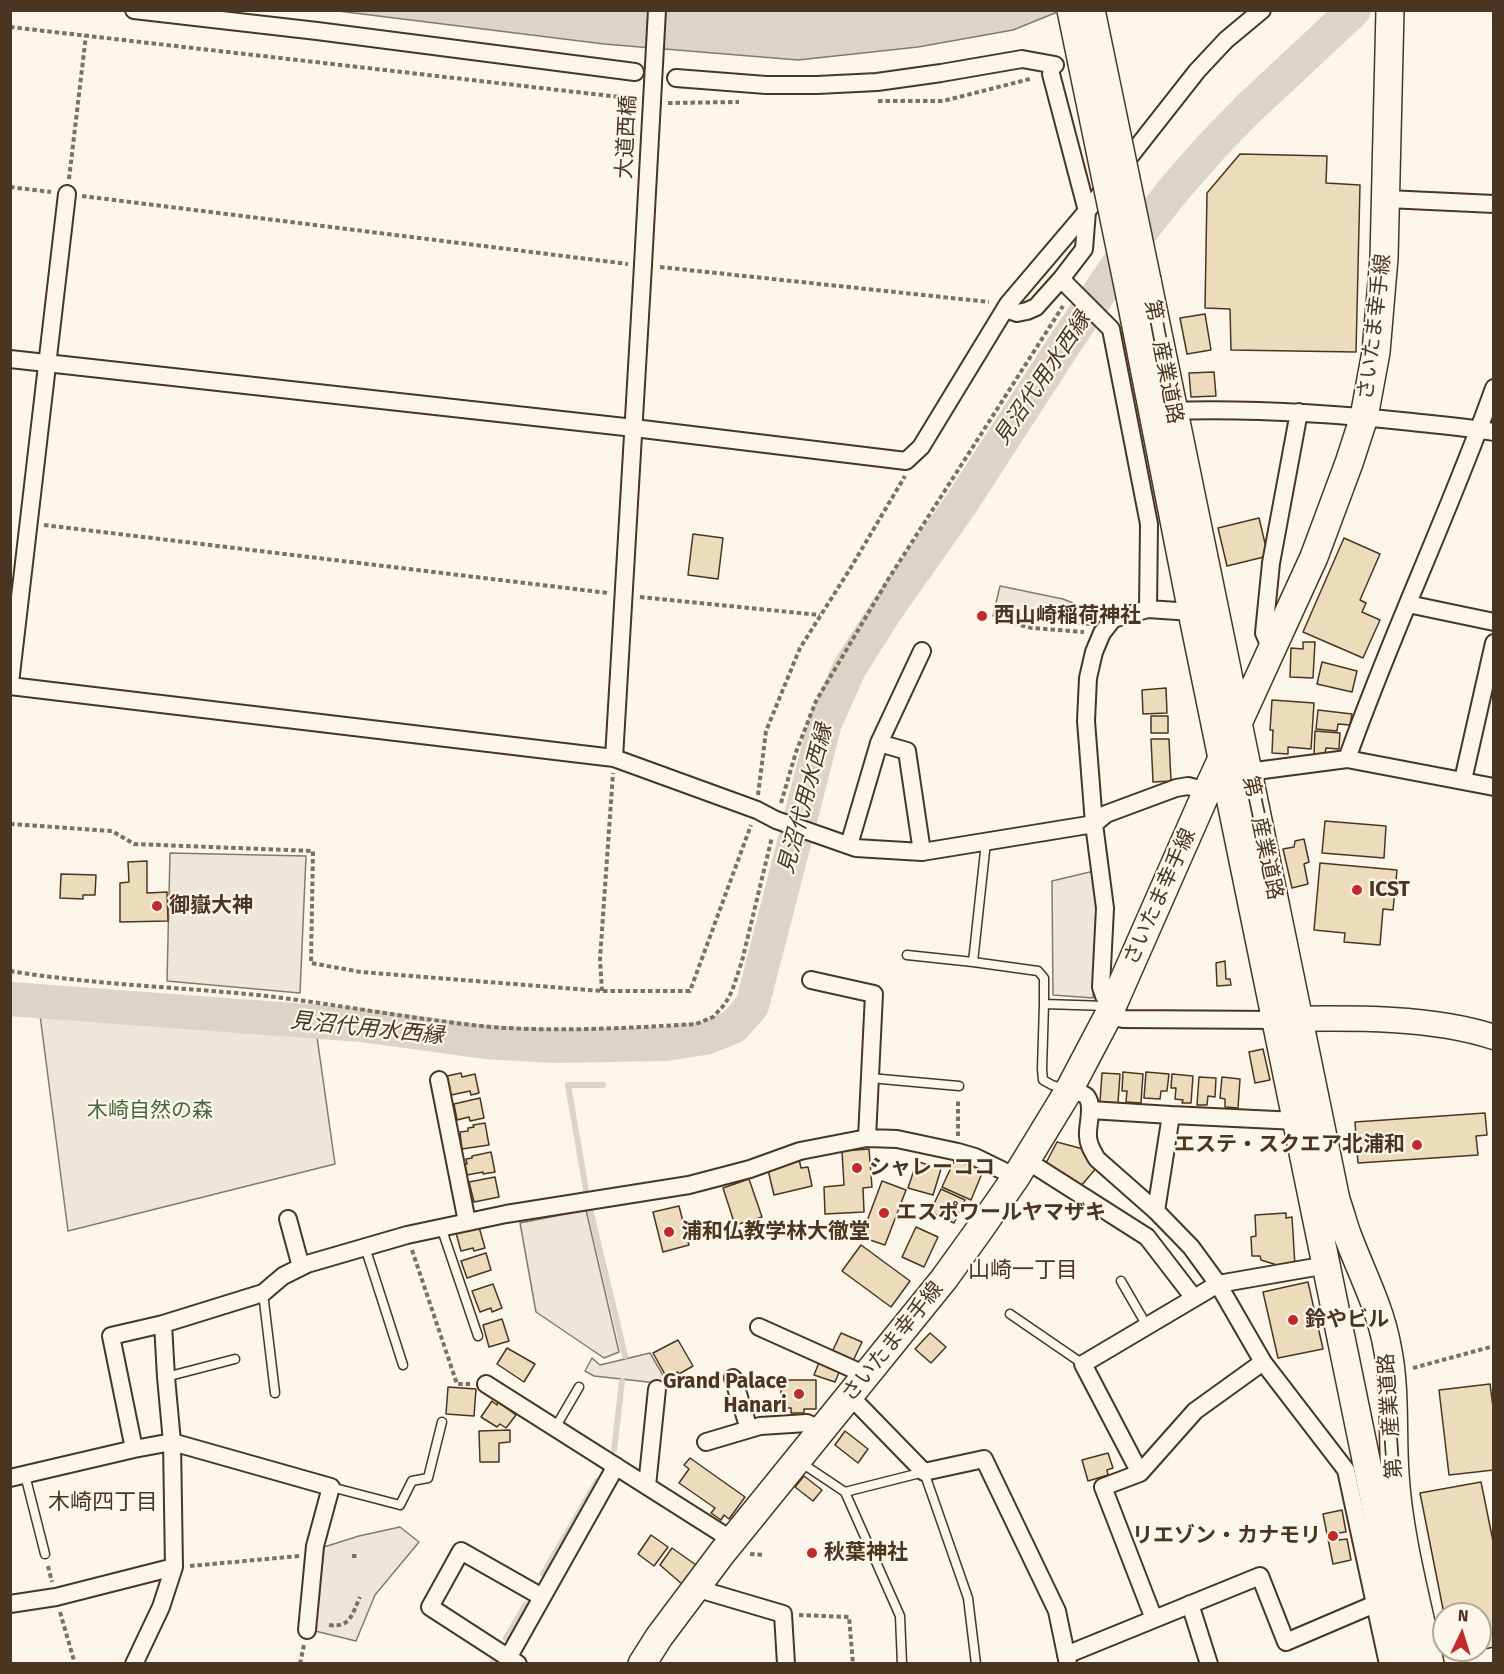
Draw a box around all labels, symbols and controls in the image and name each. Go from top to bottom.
street label: 大道西橋 [612,94,642,180]
street label: さいたま幸手線 [1354,253,1396,401]
street label: 第二産業道路 [1139,298,1187,426]
water label: 見沼代用水西縁 [989,308,1097,450]
place label: 西山崎稲荷神社 [994,603,1141,629]
marker: 西山崎稲荷神社 [975,609,989,623]
water label: 見沼代用水西縁 [773,721,839,877]
street label: 第二産業道路 [1237,774,1287,902]
street label: さいたま幸手線 [1119,825,1201,969]
place label: ICST [1369,877,1410,903]
marker: ICST [1350,883,1364,897]
place label: 御嶽大神 [169,893,253,919]
marker: 御嶽大神 [150,899,164,913]
water label: 見沼代用水西縁 [289,1008,445,1050]
park label: 木崎自然の森 [87,1098,213,1124]
place label: エステ・スクエア北浦和 [1174,1132,1405,1158]
marker: エステ・スクエア北浦和 [1410,1138,1424,1152]
place label: シャレーココ [869,1155,995,1181]
marker: シャレーココ [850,1161,864,1175]
place label: エスポワールヤマザキ [896,1200,1106,1226]
marker: エスポワールヤマザキ [877,1206,891,1220]
place label: 浦和仏教学林大徹堂 [681,1219,870,1245]
marker: 浦和仏教学林大徹堂 [662,1225,676,1239]
district label: 山崎一丁目 [968,1258,1078,1284]
street label: さいたま幸手線 [837,1277,949,1407]
place label: 鈴やビル [1305,1307,1389,1333]
marker: 鈴やビル [1286,1313,1300,1327]
street label: 第二産業道路 [1374,1352,1408,1480]
place label: Grand Palace Hanari [663,1369,787,1419]
marker: Grand Palace Hanari [792,1387,806,1401]
district label: 木崎四丁目 [48,1490,158,1516]
place label: リエゾン・カナモリ [1132,1523,1321,1549]
marker: リエゾン・カナモリ [1326,1529,1340,1543]
place label: 秋葉神社 [824,1540,908,1566]
marker: 秋葉神社 [805,1546,819,1560]
north arrow [1432,1602,1492,1662]
text: N [1457,1606,1469,1625]

